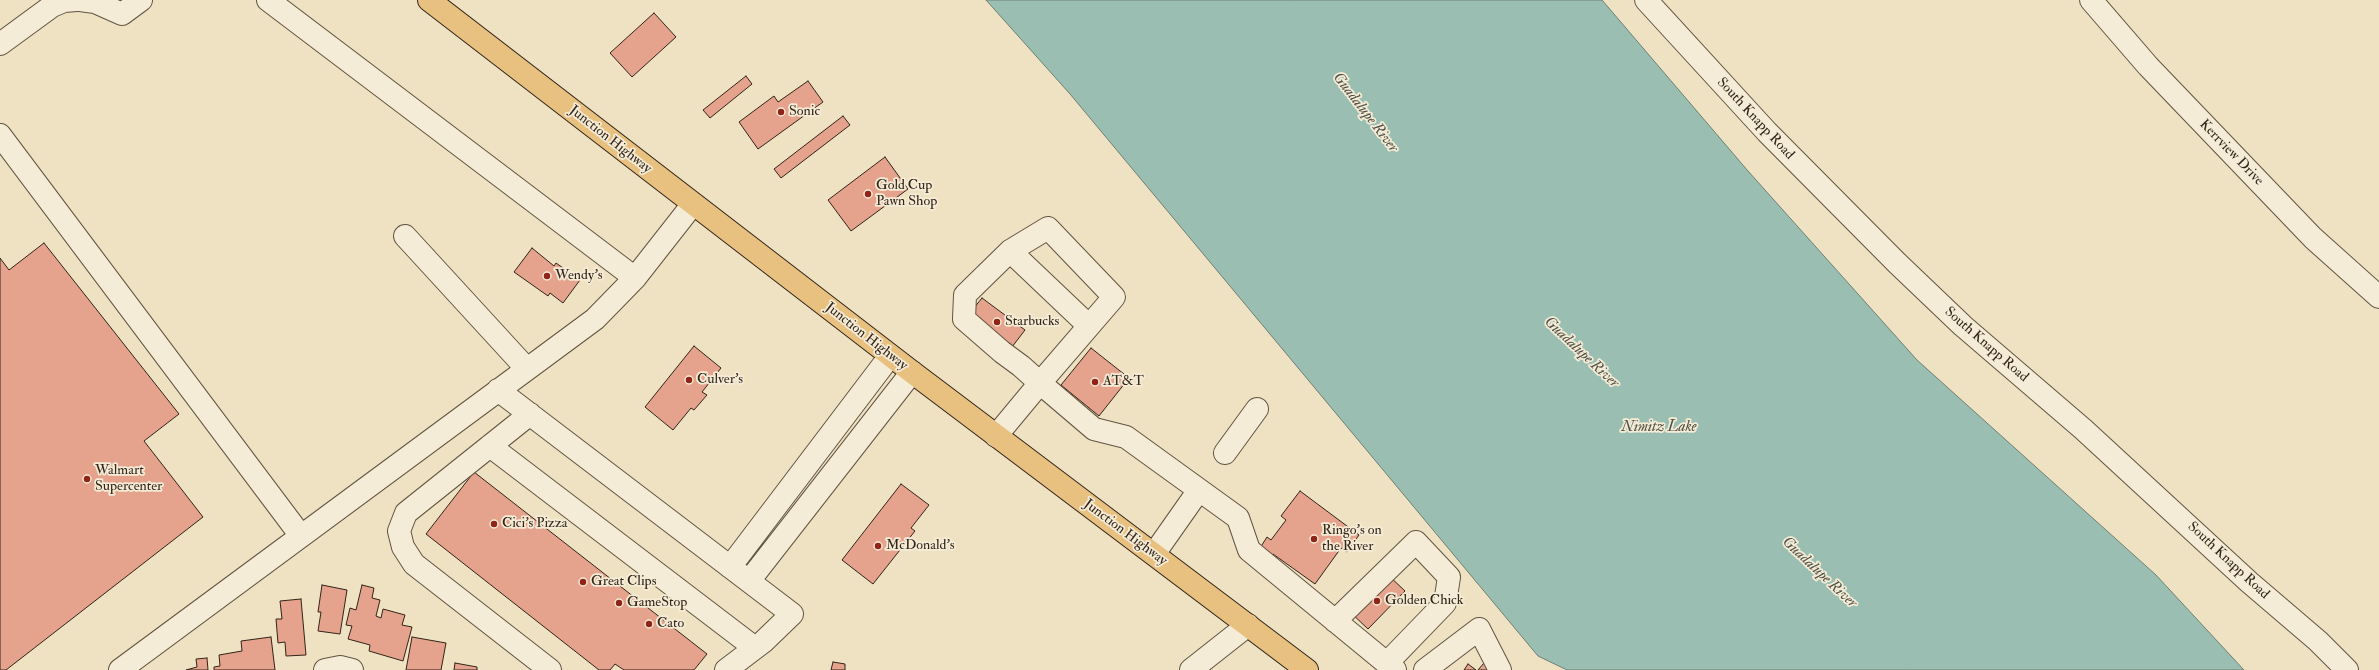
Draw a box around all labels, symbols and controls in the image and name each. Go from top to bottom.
water label: Guadalupe River [1328,70,1402,156]
street label: South Knapp Road [1713,75,1797,163]
street label: Junction Highway [565,103,655,177]
place label: Sonic [789,104,820,120]
marker: Sonic [776,107,786,117]
street label: Kerrview Drive [2195,117,2267,189]
place label: Gold Cup Pawn Shop [876,178,937,210]
marker: Gold Cup Pawn Shop [863,189,873,199]
place label: Wendy's [555,268,603,284]
marker: Wendy's [542,271,552,281]
street label: Junction Highway [821,300,911,374]
street label: South Knapp Road [1941,304,2031,386]
place label: Starbucks [1005,314,1059,330]
water label: Guadalupe River [1540,314,1622,392]
marker: Starbucks [992,317,1002,327]
place label: Culver's [697,372,743,388]
place label: AT&T [1103,374,1144,390]
marker: Culver's [684,375,694,385]
marker: AT&T [1090,377,1100,387]
water label: Nimitz Lake [1621,419,1697,437]
place label: Walmart Supercenter [95,463,162,496]
marker: Walmart Supercenter [82,474,92,484]
street label: Junction Highway [1080,496,1170,570]
place label: Cici's Pizza [502,516,567,532]
marker: Cici's Pizza [489,519,499,529]
street label: South Knapp Road [2184,519,2272,603]
place label: Ringo's on the River [1322,523,1382,556]
marker: Ringo's on the River [1309,534,1319,544]
water label: Guadalupe River [1778,534,1860,612]
place label: McDonald's [886,538,955,554]
marker: McDonald's [873,541,883,551]
place label: Great Clips [591,574,656,590]
marker: Great Clips [578,577,588,587]
place label: Golden Chick [1385,593,1463,609]
place label: GameStop [627,595,687,611]
marker: Golden Chick [1372,596,1382,606]
marker: GameStop [614,598,624,608]
place label: Cato [657,616,684,632]
marker: Cato [644,619,654,629]

